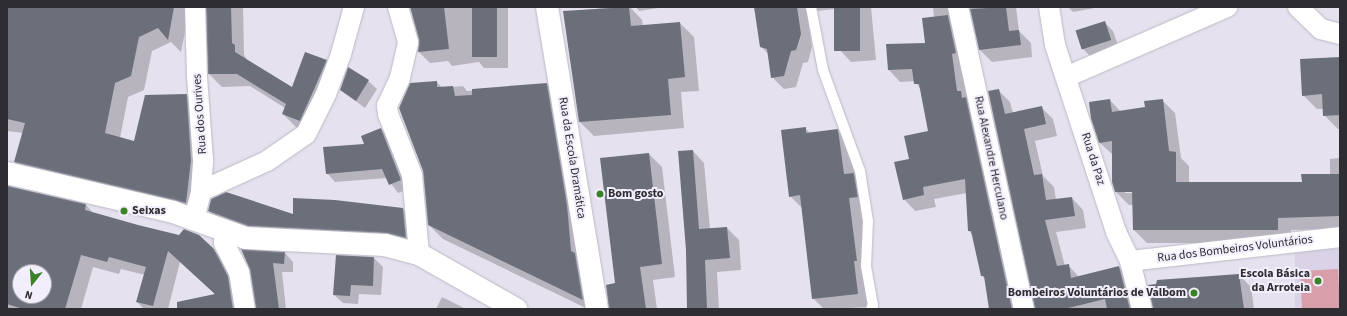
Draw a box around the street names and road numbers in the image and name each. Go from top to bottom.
street label: Rua dos Ourives [190,73,210,155]
street label: Rua Alexandre Herculano [971,95,1011,221]
street label: Rua da Escola Dramática [555,96,589,220]
street label: Rua da Paz [1078,131,1108,187]
street label: Rua dos Bombeiros Voluntários [1156,232,1314,266]

